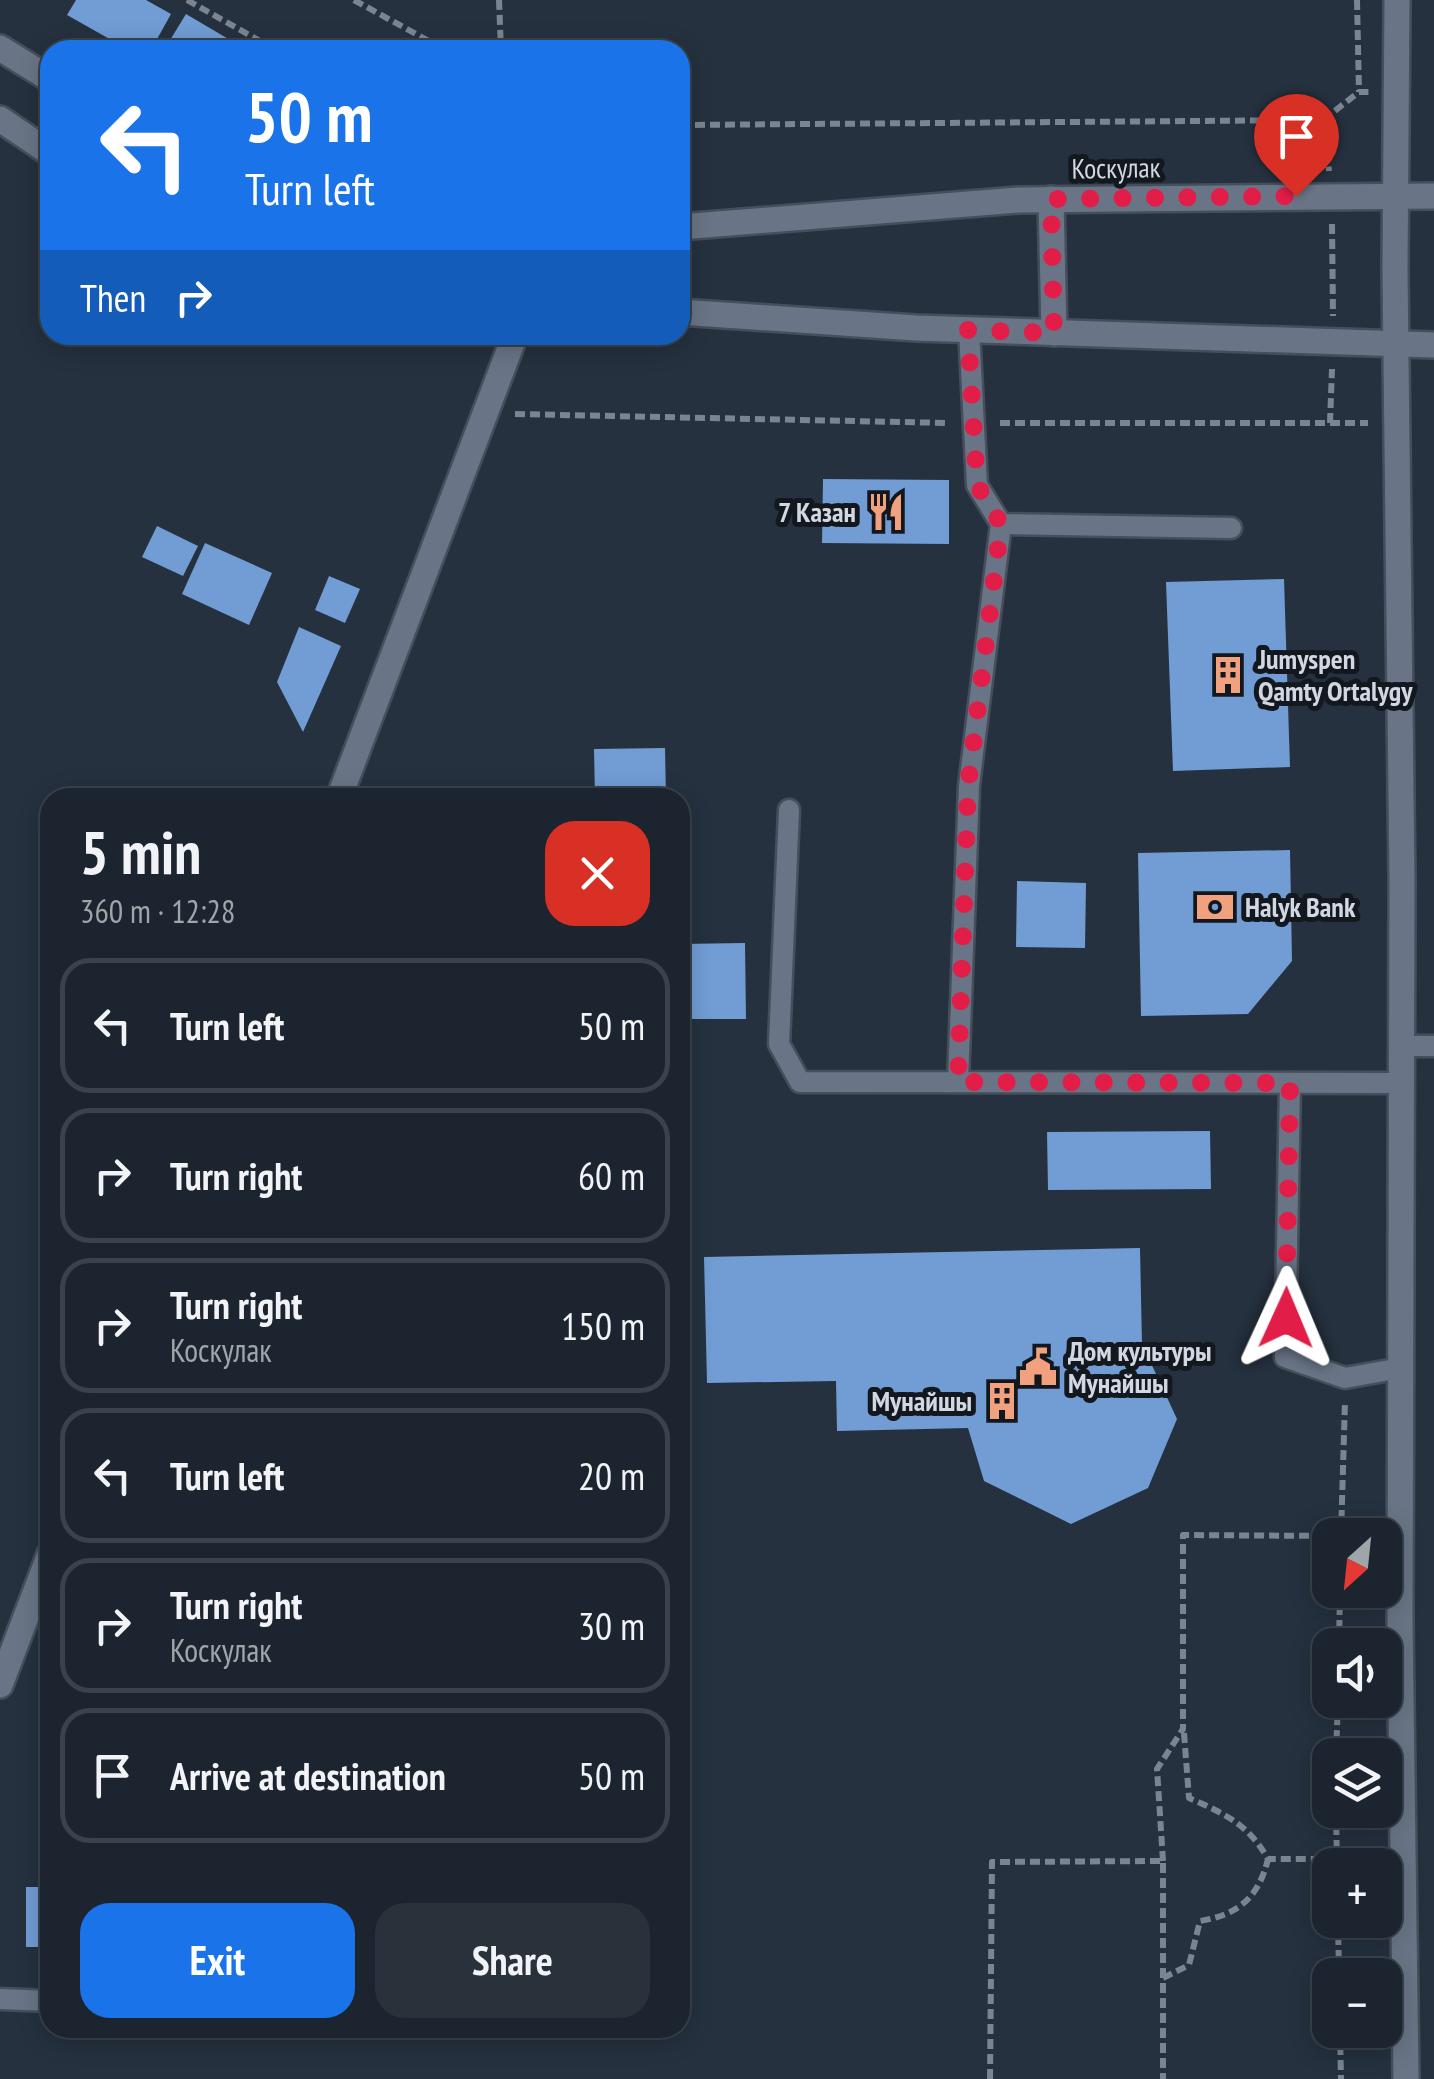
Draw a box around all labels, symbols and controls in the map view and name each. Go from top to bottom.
text: 50 m [245,71,373,161]
icon: left [80,80,210,210]
pin [1254,94,1339,197]
icon: arrive [1269,109,1324,164]
street label: Коскулак [1071,148,1161,187]
text: Turn left [245,159,375,217]
icon: right [166,270,221,325]
text: Then [80,273,146,322]
restaurant icon: 7 Казан [865,491,907,533]
place label: 7 Казан [778,493,856,530]
place label: Jumyspen Qamty Ortalygy [1257,640,1413,709]
building icon: Jumyspen Qamty Ortalygy [1207,654,1249,696]
text: 5 min [80,813,201,891]
button: close [545,821,650,926]
bank icon: Halyk Bank [1194,886,1236,928]
place label: Halyk Bank [1245,888,1356,925]
text: 360 m · 12:28 [80,890,235,932]
icon: left [85,998,140,1053]
text: Turn left [170,1001,284,1050]
text: 50 m [578,1001,645,1050]
icon: right [85,1148,140,1203]
text: Turn right [170,1151,302,1200]
text: 60 m [578,1151,645,1200]
position arrow [1234,1266,1338,1370]
text: Turn right [170,1280,302,1329]
icon: right [85,1298,140,1353]
text: 150 m [561,1301,645,1350]
text: Коскулак [170,1329,272,1371]
place label: Дом культуры Мунайшы [1068,1332,1212,1401]
public building icon: Дом культуры Мунайшы [1017,1346,1059,1388]
building icon: Мунайшы [981,1380,1023,1422]
place label: Мунайшы [872,1382,972,1419]
icon: left [85,1448,140,1503]
text: Turn left [170,1451,284,1500]
text: 20 m [578,1451,645,1500]
north arrow [1312,1518,1402,1608]
map controls [1312,1518,1402,2048]
text: Turn right [170,1580,302,1629]
icon: right [85,1598,140,1653]
text: 30 m [578,1601,645,1650]
button: sound [1312,1628,1402,1718]
text: Коскулак [170,1629,272,1671]
button: layers [1312,1738,1402,1828]
icon: arrive [85,1748,140,1803]
text: Arrive at destination [170,1751,446,1800]
text: 50 m [578,1751,645,1800]
button: + [1312,1848,1402,1938]
button: Exit [80,1903,355,2018]
button: Share [375,1903,650,2018]
button: − [1312,1958,1402,2048]

